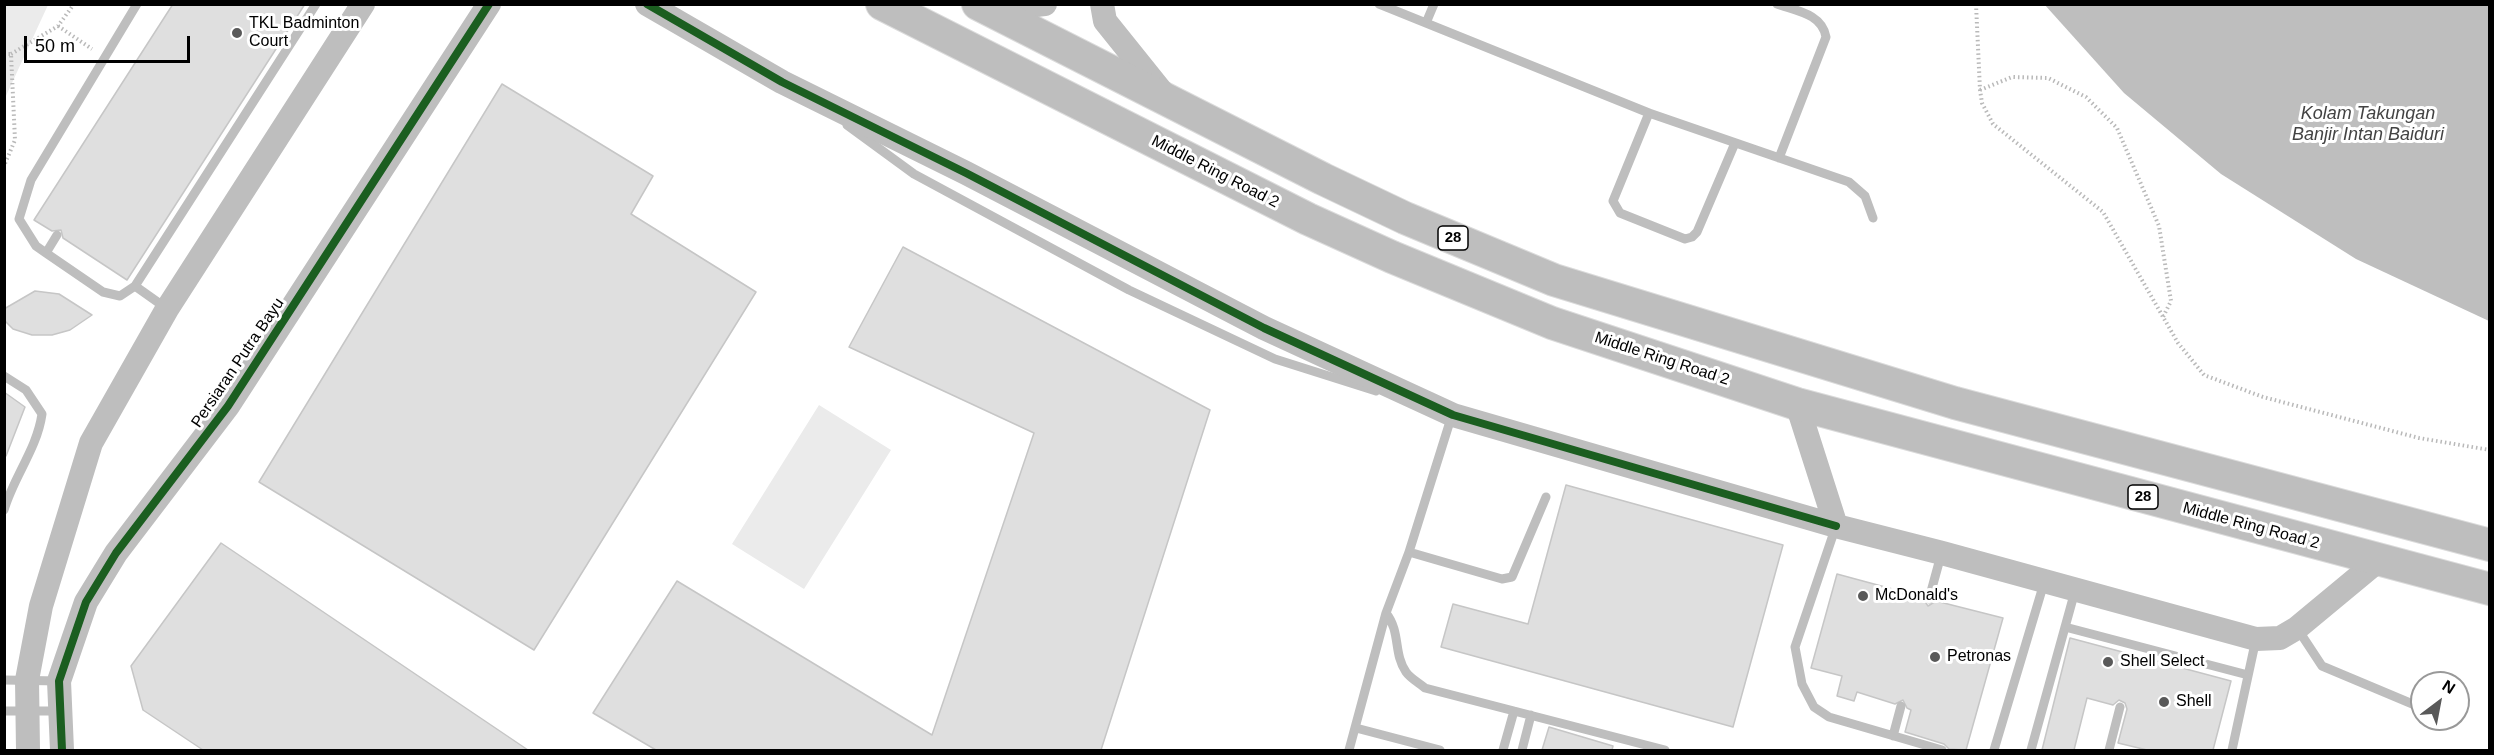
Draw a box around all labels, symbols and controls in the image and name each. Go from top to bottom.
place label: TKL Badminton Court [249,14,359,52]
scale bar [27,24,194,62]
marker: TKL Badminton Court [230,26,244,40]
text: 50 m [35,36,75,56]
water label: Kolam Takungan Banjir Intan Baiduri [2292,103,2444,146]
street label: Middle Ring Road 2 [1148,132,1282,212]
road number: 28 [1438,226,1468,250]
street label: Persiaran Putra Bayu [188,295,288,431]
street label: Middle Ring Road 2 [1592,328,1732,390]
road number: 28 [2128,485,2158,509]
street label: Middle Ring Road 2 [2181,499,2321,553]
place label: McDonald's [1875,586,1958,606]
marker: McDonald's [1856,589,1870,603]
place label: Petronas [1947,647,2011,667]
marker: Petronas [1928,650,1942,664]
place label: Shell Select [2120,652,2204,672]
marker: Shell Select [2101,655,2115,669]
north arrow [2410,671,2470,731]
text: N [2439,677,2458,697]
place label: Shell [2176,692,2212,712]
marker: Shell [2157,695,2171,709]

